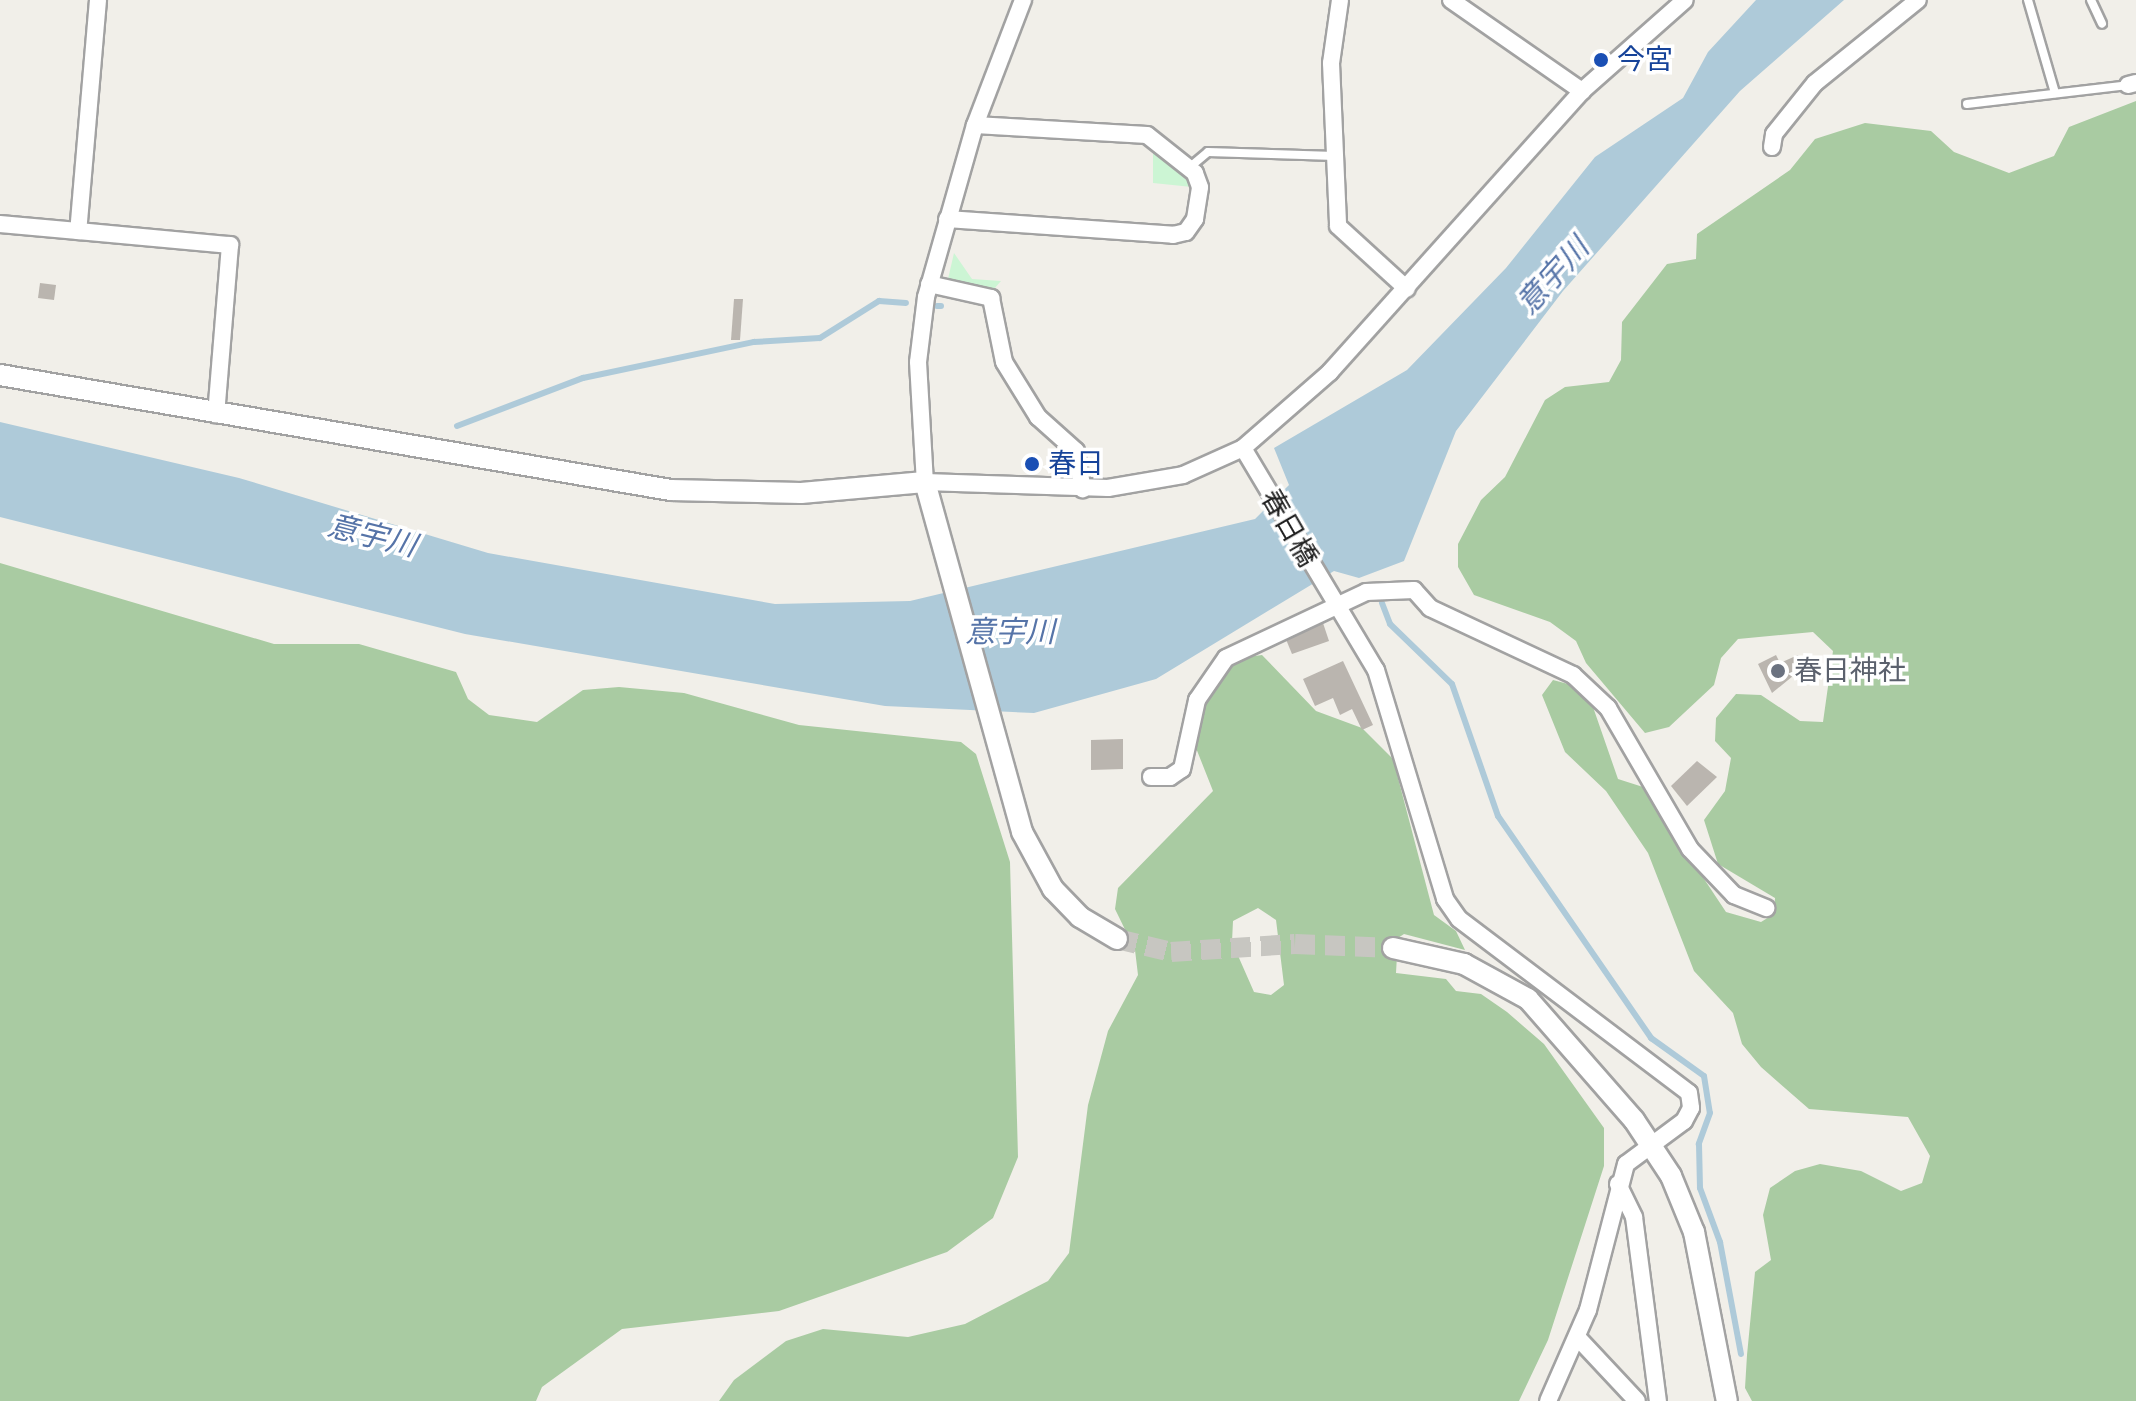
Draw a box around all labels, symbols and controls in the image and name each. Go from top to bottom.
place label: 今宮 [1617,43,1673,77]
marker: 今宮 [1592,51,1610,69]
water label: 意宇川 [1510,231,1596,321]
place label: 春日 [1048,447,1104,481]
marker: 春日 [1023,455,1041,473]
street label: 春日橋 [1253,483,1325,573]
water label: 意宇川 [324,508,420,564]
water label: 意宇川 [965,614,1055,650]
place label: 春日神社 [1794,654,1906,688]
marker: 春日神社 [1769,662,1787,680]

